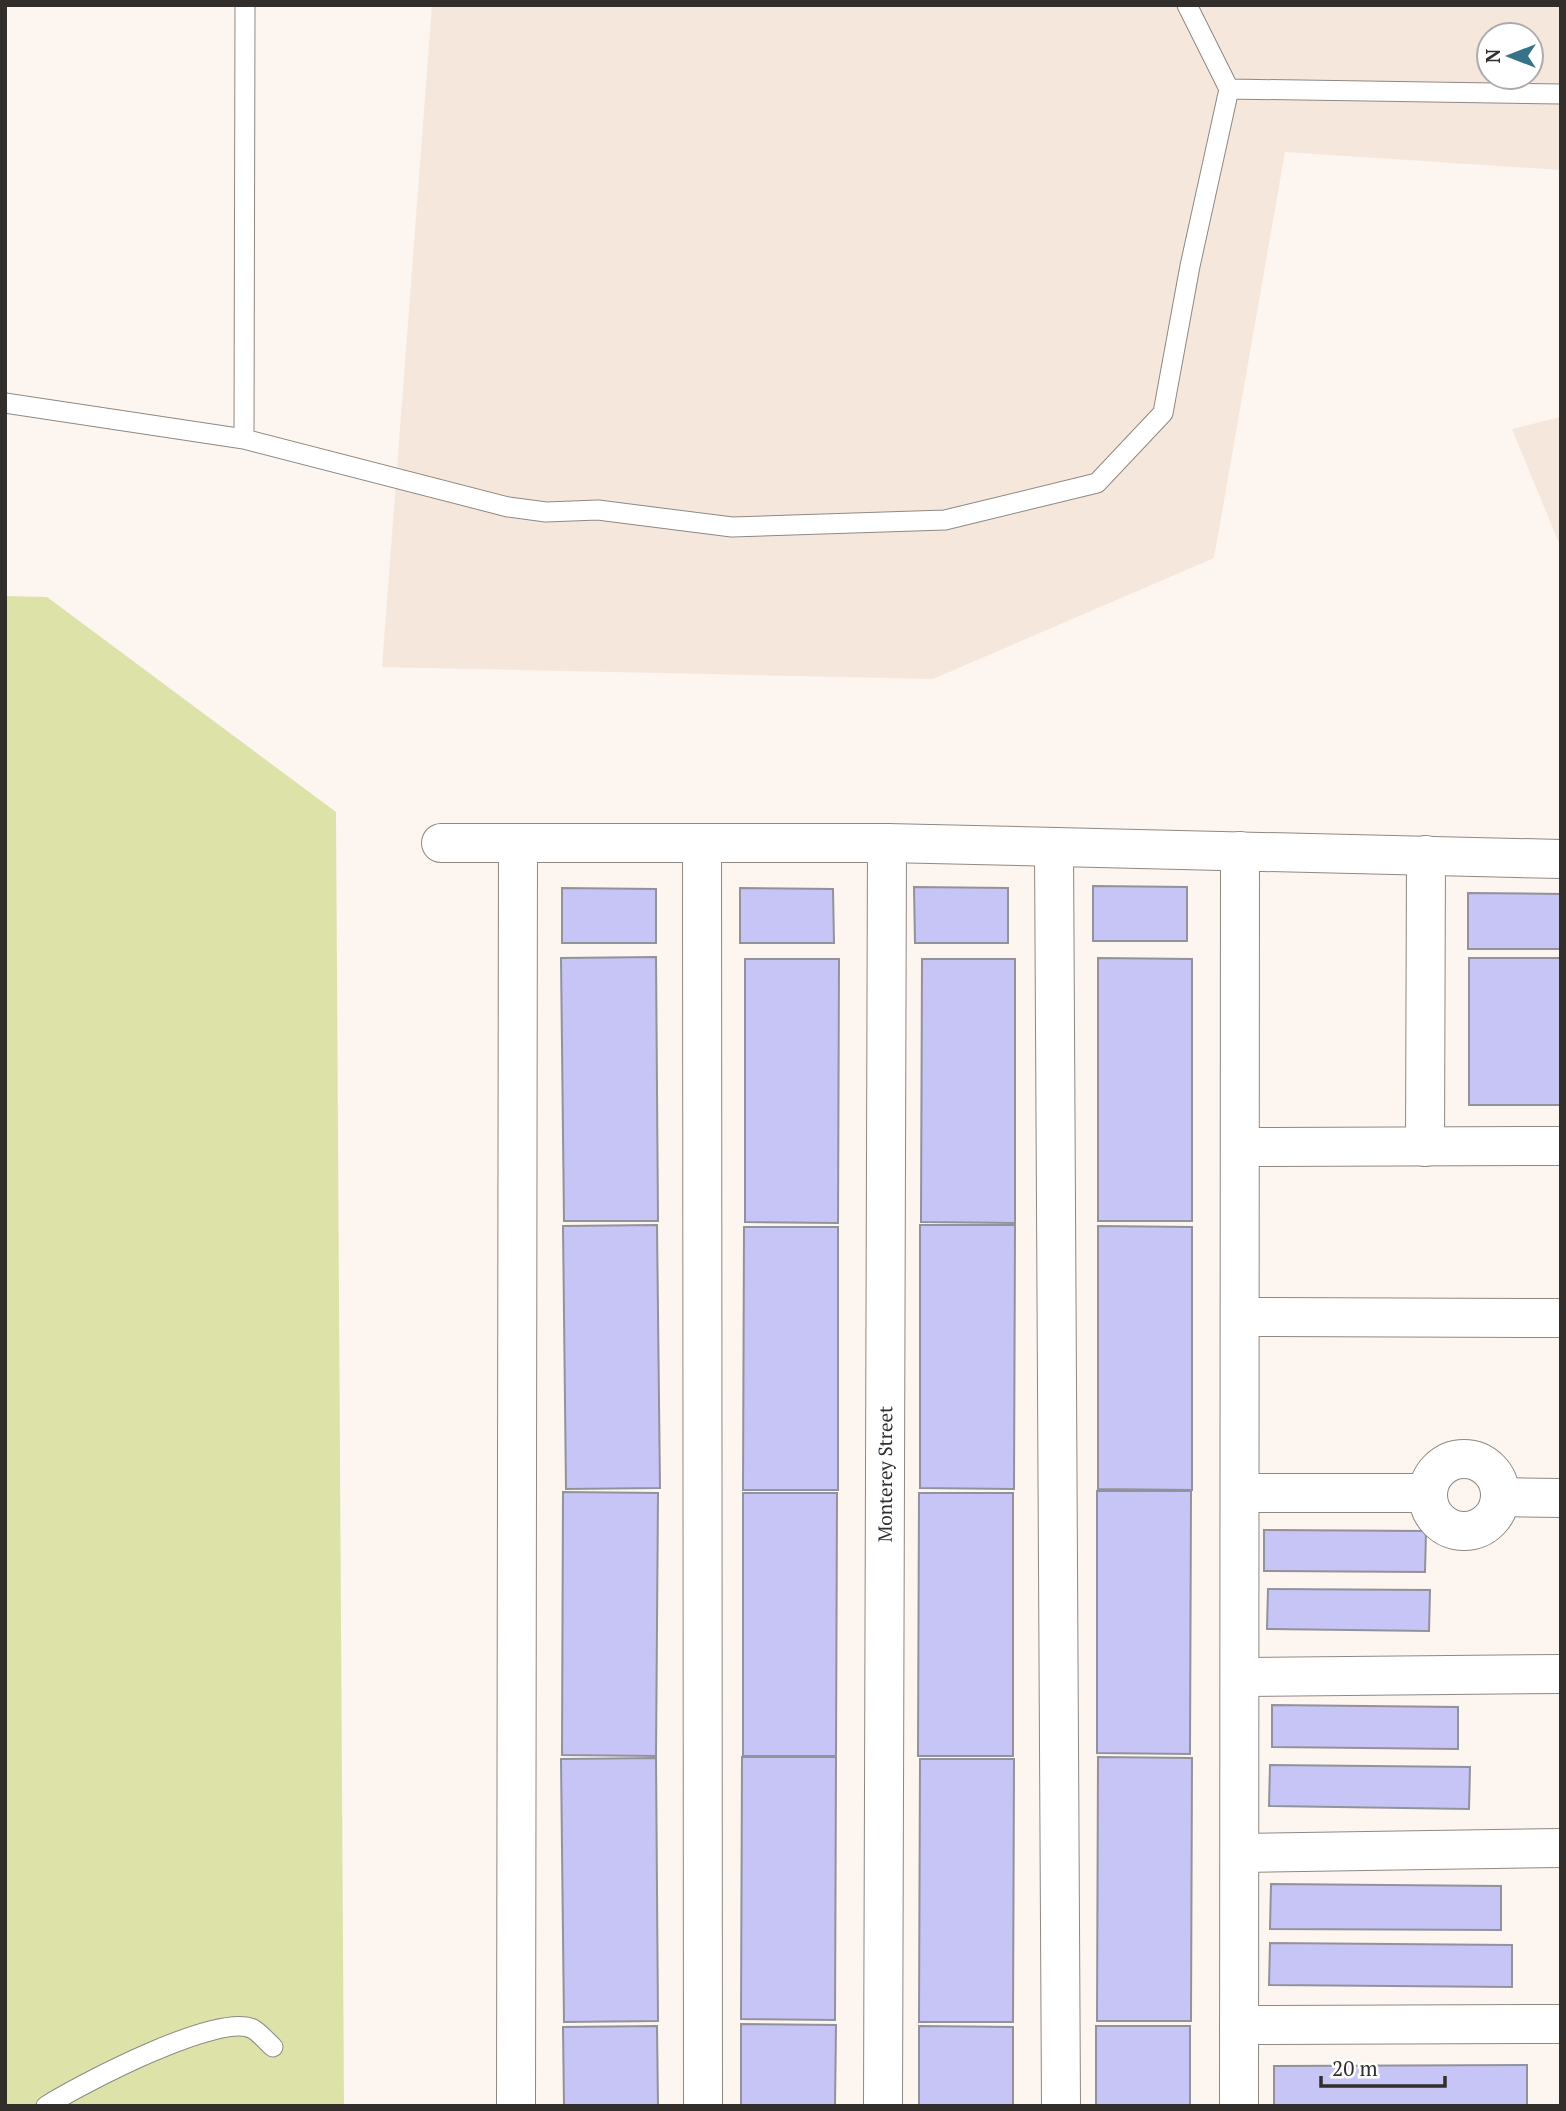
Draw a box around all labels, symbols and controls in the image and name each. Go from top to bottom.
north arrow [1475,21,1545,91]
text: N [1480,48,1505,63]
street label: Monterey Street [872,1406,897,1542]
scale bar [1321,2044,1445,2088]
text: 20 m [1332,2054,1378,2082]

